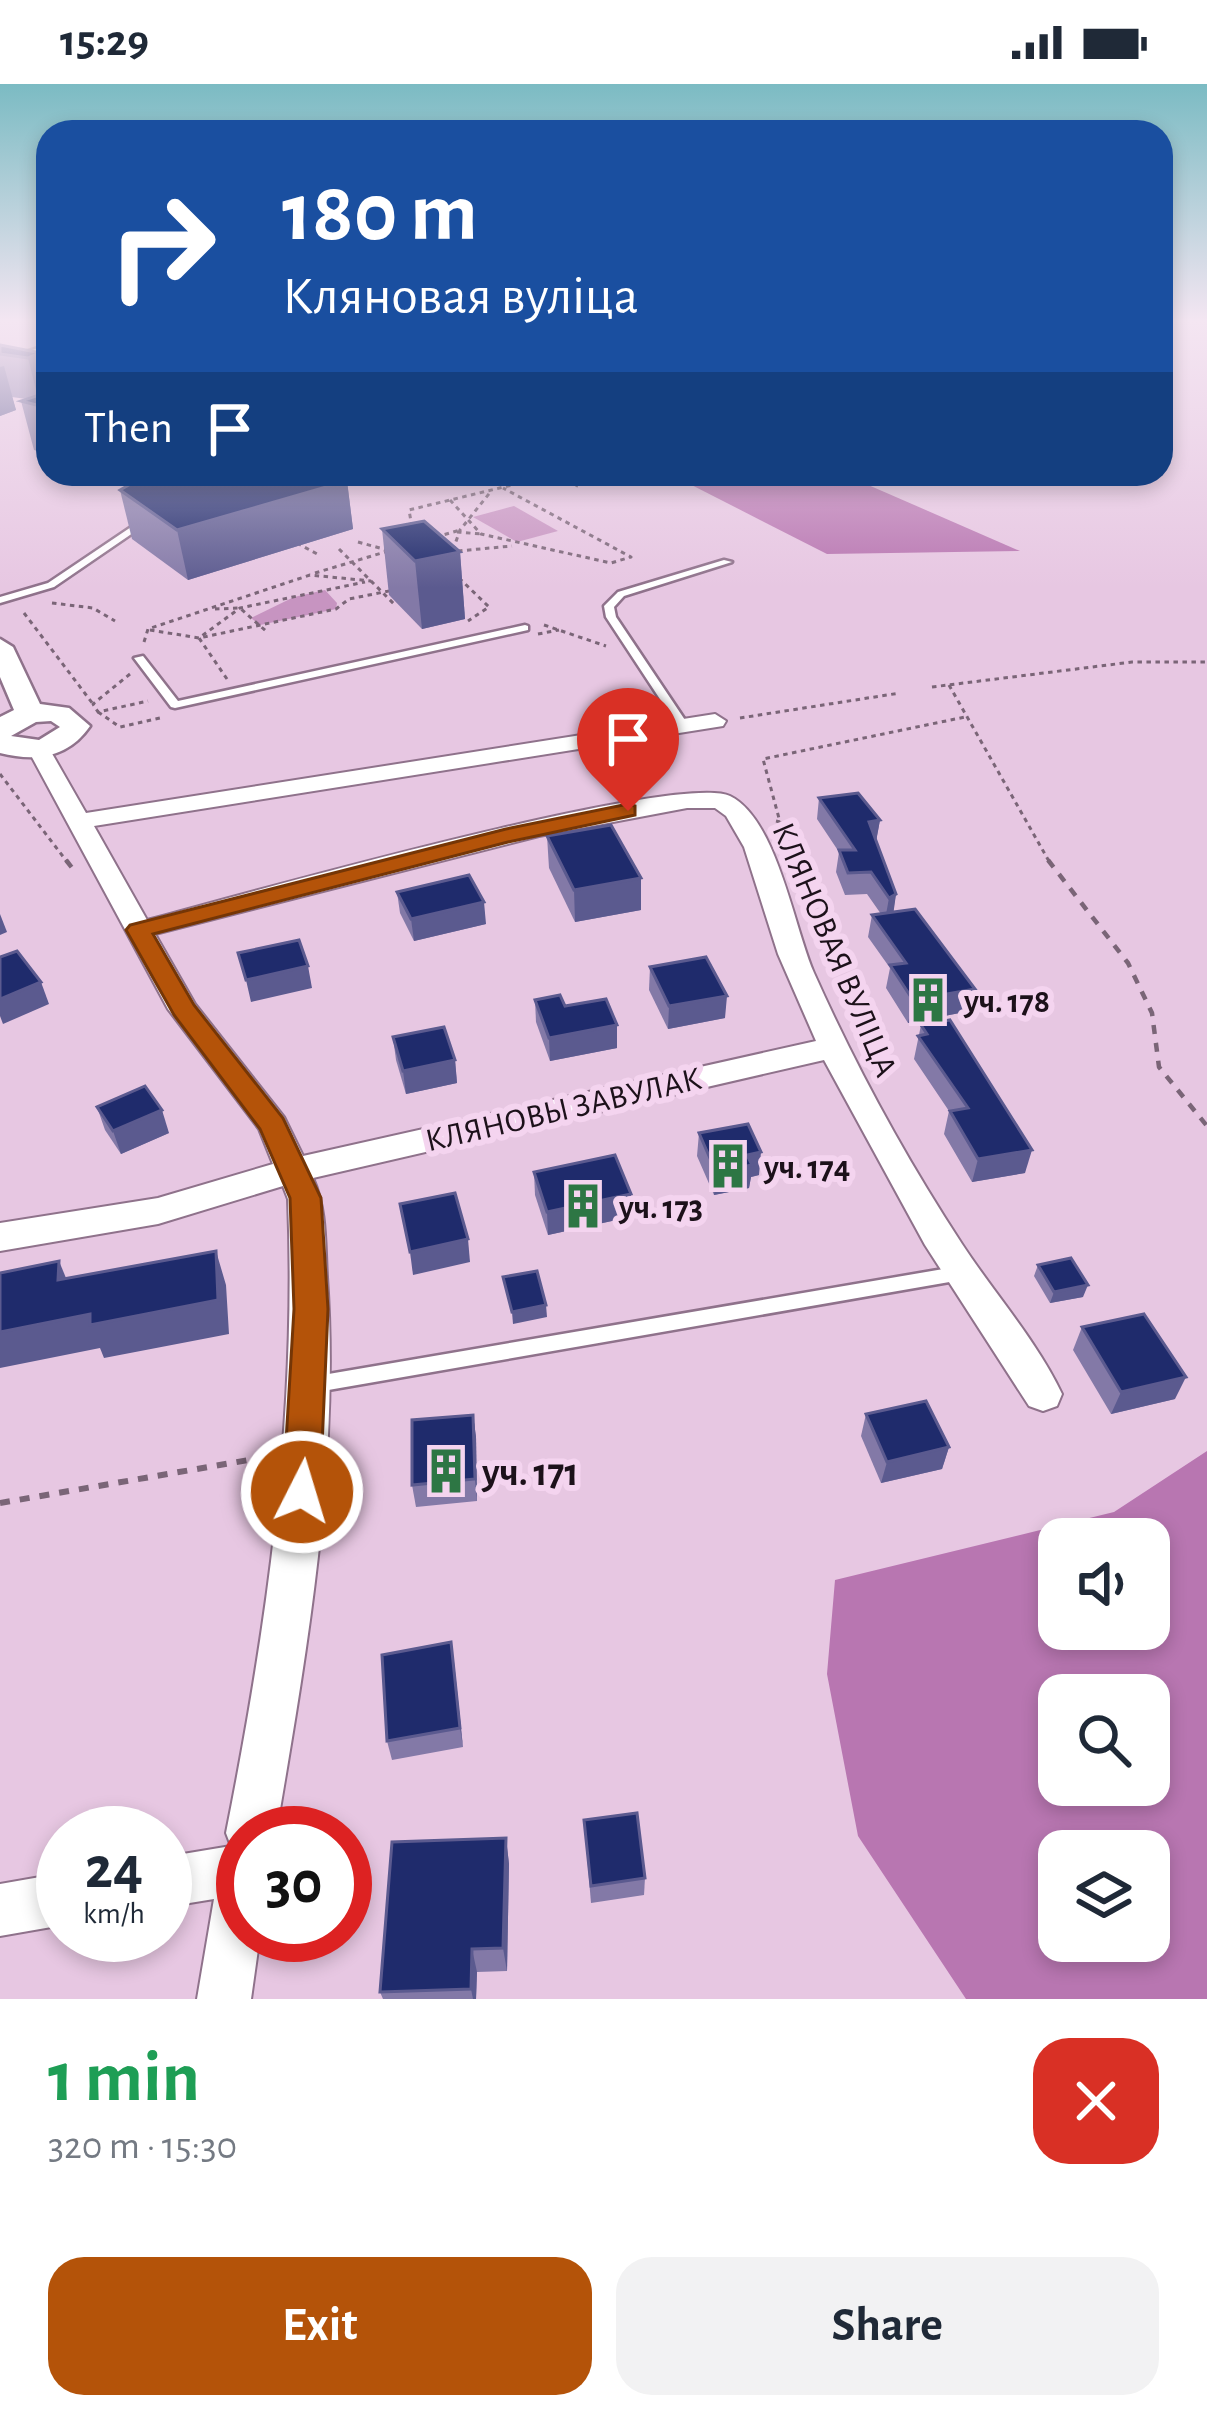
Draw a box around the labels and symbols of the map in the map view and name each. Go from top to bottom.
pin [577,688,679,811]
street label: КЛЯНОВАЯ ВУЛІЦА [765,818,902,1082]
building icon: уч. 178 [903,975,953,1025]
place label: уч. 178 [963,986,1050,1019]
street label: КЛЯНОВЫ ЗАВУЛАК [422,1063,705,1158]
building icon: уч. 174 [703,1141,753,1191]
place label: уч. 174 [763,1152,850,1185]
building icon: уч. 173 [558,1181,608,1231]
place label: уч. 173 [618,1192,703,1225]
position arrow [239,1429,365,1555]
building icon: уч. 171 [421,1446,471,1496]
place label: уч. 171 [481,1454,578,1493]
speed limit sign: 30 [216,1806,372,1962]

